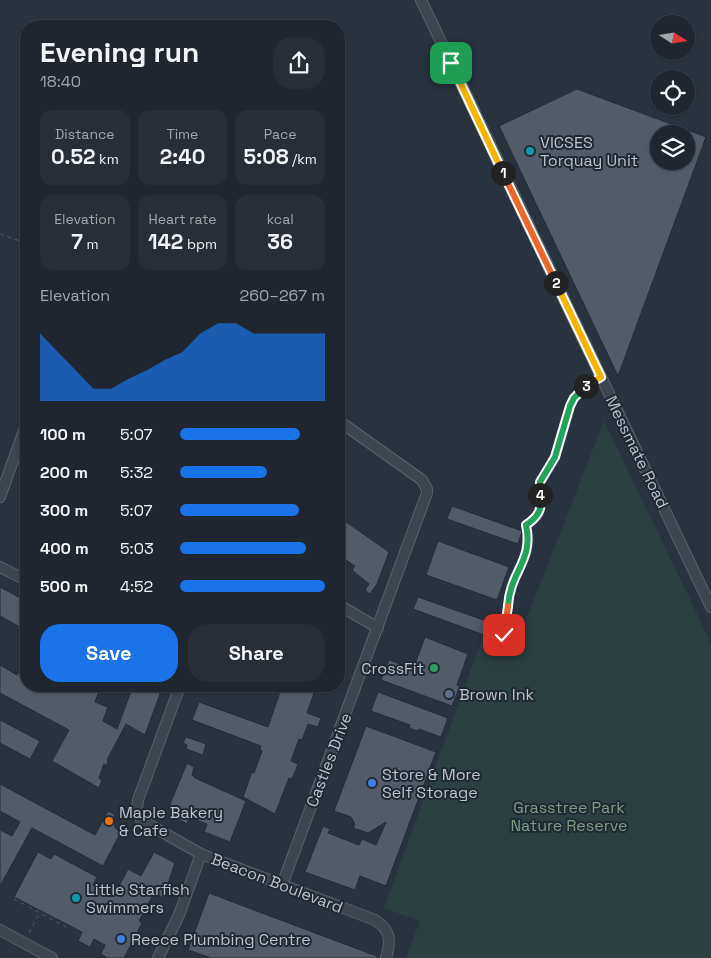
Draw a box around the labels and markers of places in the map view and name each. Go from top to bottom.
pin [430,42,472,84]
place label: VICSES Torquay Unit [540,132,638,171]
marker: VICSES Torquay Unit [524,145,536,157]
pin: 1 [490,160,516,186]
pin: 2 [544,270,568,296]
pin: 3 [574,374,598,398]
pin: 4 [528,482,552,508]
pin [483,614,525,656]
place label: CrossFit [361,658,424,679]
marker: CrossFit [428,662,440,674]
place label: Brown Ink [459,684,534,705]
marker: Brown Ink [443,688,455,700]
place label: Store & More Self Storage [382,764,481,803]
marker: Store & More Self Storage [366,777,378,789]
place label: Maple Bakery & Cafe [119,802,223,841]
marker: Maple Bakery & Cafe [103,815,115,827]
place label: Little Starfish Swimmers [86,879,190,918]
marker: Little Starfish Swimmers [70,892,82,904]
place label: Reece Plumbing Centre [131,929,311,950]
marker: Reece Plumbing Centre [115,933,127,945]

